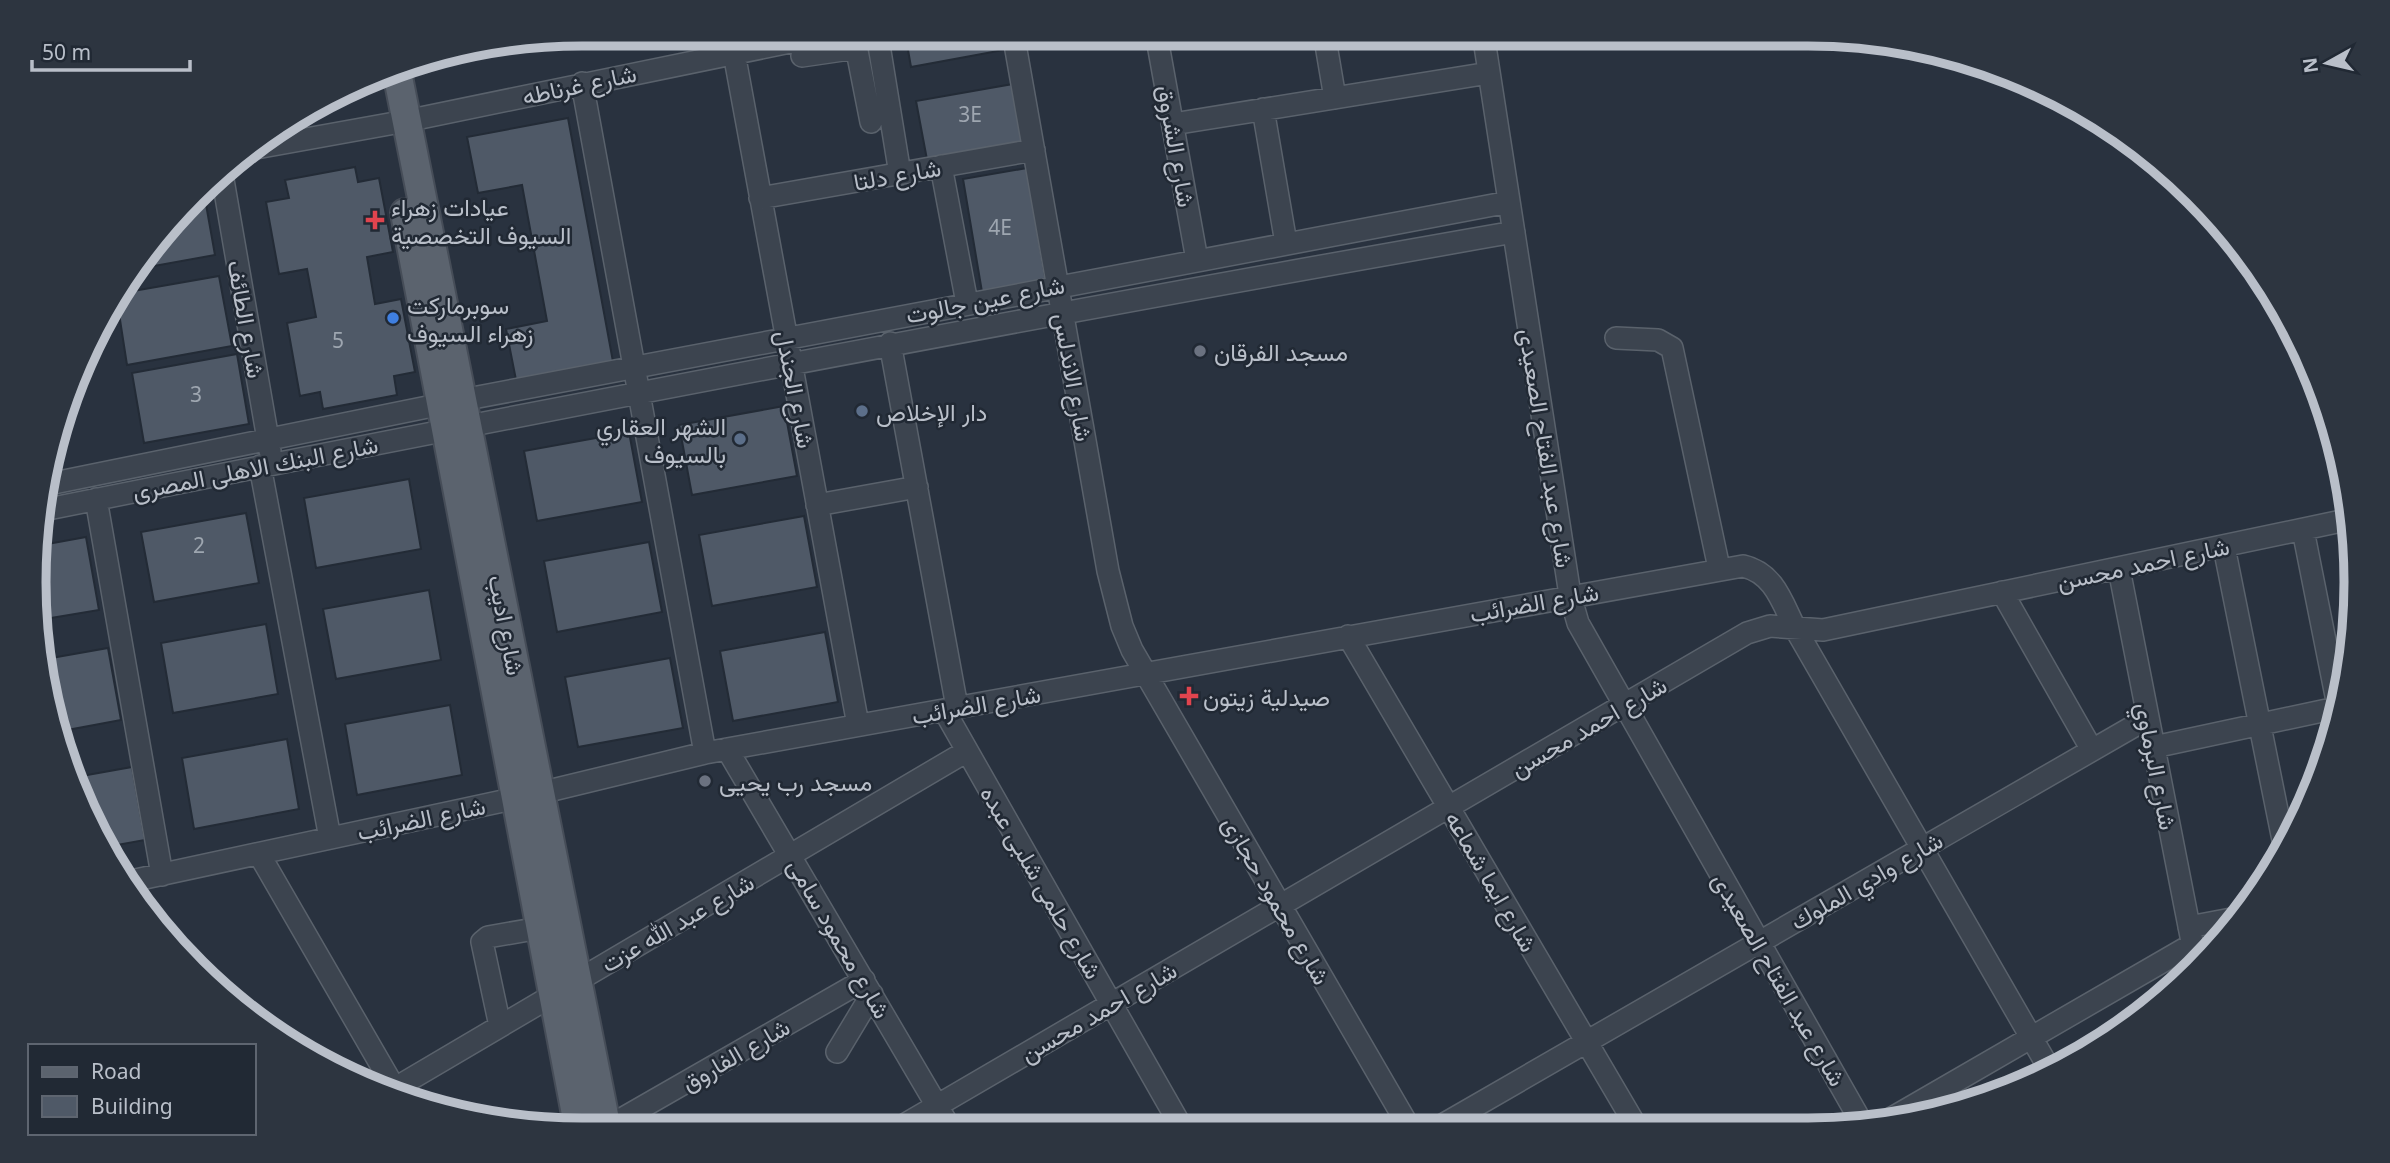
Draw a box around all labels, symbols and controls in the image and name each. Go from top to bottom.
scale bar [32,28,189,72]
north arrow [2292,28,2362,98]
text: 50 m [42,38,91,66]
street label: شارع غرناطه [519,56,639,113]
text: N [2296,56,2324,75]
street label: شارع الشروق [1149,82,1204,210]
house number: 3E [958,100,982,128]
street label: شارع دلتا [851,150,944,199]
place label: عيادات زهراء السيوف التخصصية [391,190,571,251]
marker: عيادات زهراء السيوف التخصصية [365,210,385,230]
house number: 4E [988,213,1012,241]
street label: شارع الطائف [219,257,274,381]
street label: شارع عين جالوت [903,267,1067,332]
place label: سوبرماركت زهراء السيوف [407,288,533,349]
marker: سوبرماركت زهراء السيوف [385,310,401,326]
street label: شارع الاندلس [1045,310,1102,444]
house number: 5 [332,326,344,354]
street label: شارع عبد الفتاح الصعيدى [1511,326,1582,570]
street label: شارع الجندل [767,327,824,451]
place label: مسجد الفرقان [1214,335,1348,368]
marker: مسجد الفرقان [1192,343,1208,359]
house number: 3 [190,380,202,408]
place label: دار الإخلاص [876,395,987,428]
marker: دار الإخلاص [854,403,870,419]
place label: الشهر العقاري بالسيوف [596,409,726,470]
street label: شارع البنك الاهلى المصرى [129,427,381,508]
marker: الشهر العقاري بالسيوف [732,431,748,447]
street label: شارع احمد محسن [2054,529,2233,598]
house number: 2 [193,531,205,559]
street label: شارع اديب [480,572,533,678]
street label: شارع الضرائب [1467,574,1601,631]
street label: شارع احمد محسن [1504,668,1673,785]
street label: شارع الضرائب [909,676,1043,733]
place label: صيدلية زيتون [1203,680,1330,713]
marker: صيدلية زيتون [1181,688,1197,704]
street label: شارع البرماوي [2125,699,2186,833]
place label: مسجد رب يحيى [719,765,872,798]
marker: مسجد رب يحيى [697,773,713,789]
street label: شارع حلمى شلبى عبده [972,779,1111,985]
street label: شارع الضرائب [354,788,488,849]
street label: شارع ايما شماعه [1437,804,1546,958]
street label: شارع محمود حجازى [1214,810,1339,991]
street label: شارع وادي الملوك [1784,823,1950,941]
street label: شارع محمود سامى [780,852,899,1025]
street label: شارع عبد الله عزت [594,865,760,980]
street label: شارع عبد الفتاح الصعيدى [1704,866,1855,1092]
street label: شارع احمد محسن [1014,953,1183,1070]
street label: شارع الفاروق [675,1010,796,1099]
legend [28,1044,256,1135]
text: Road [91,1057,141,1085]
text: Building [91,1092,173,1120]

